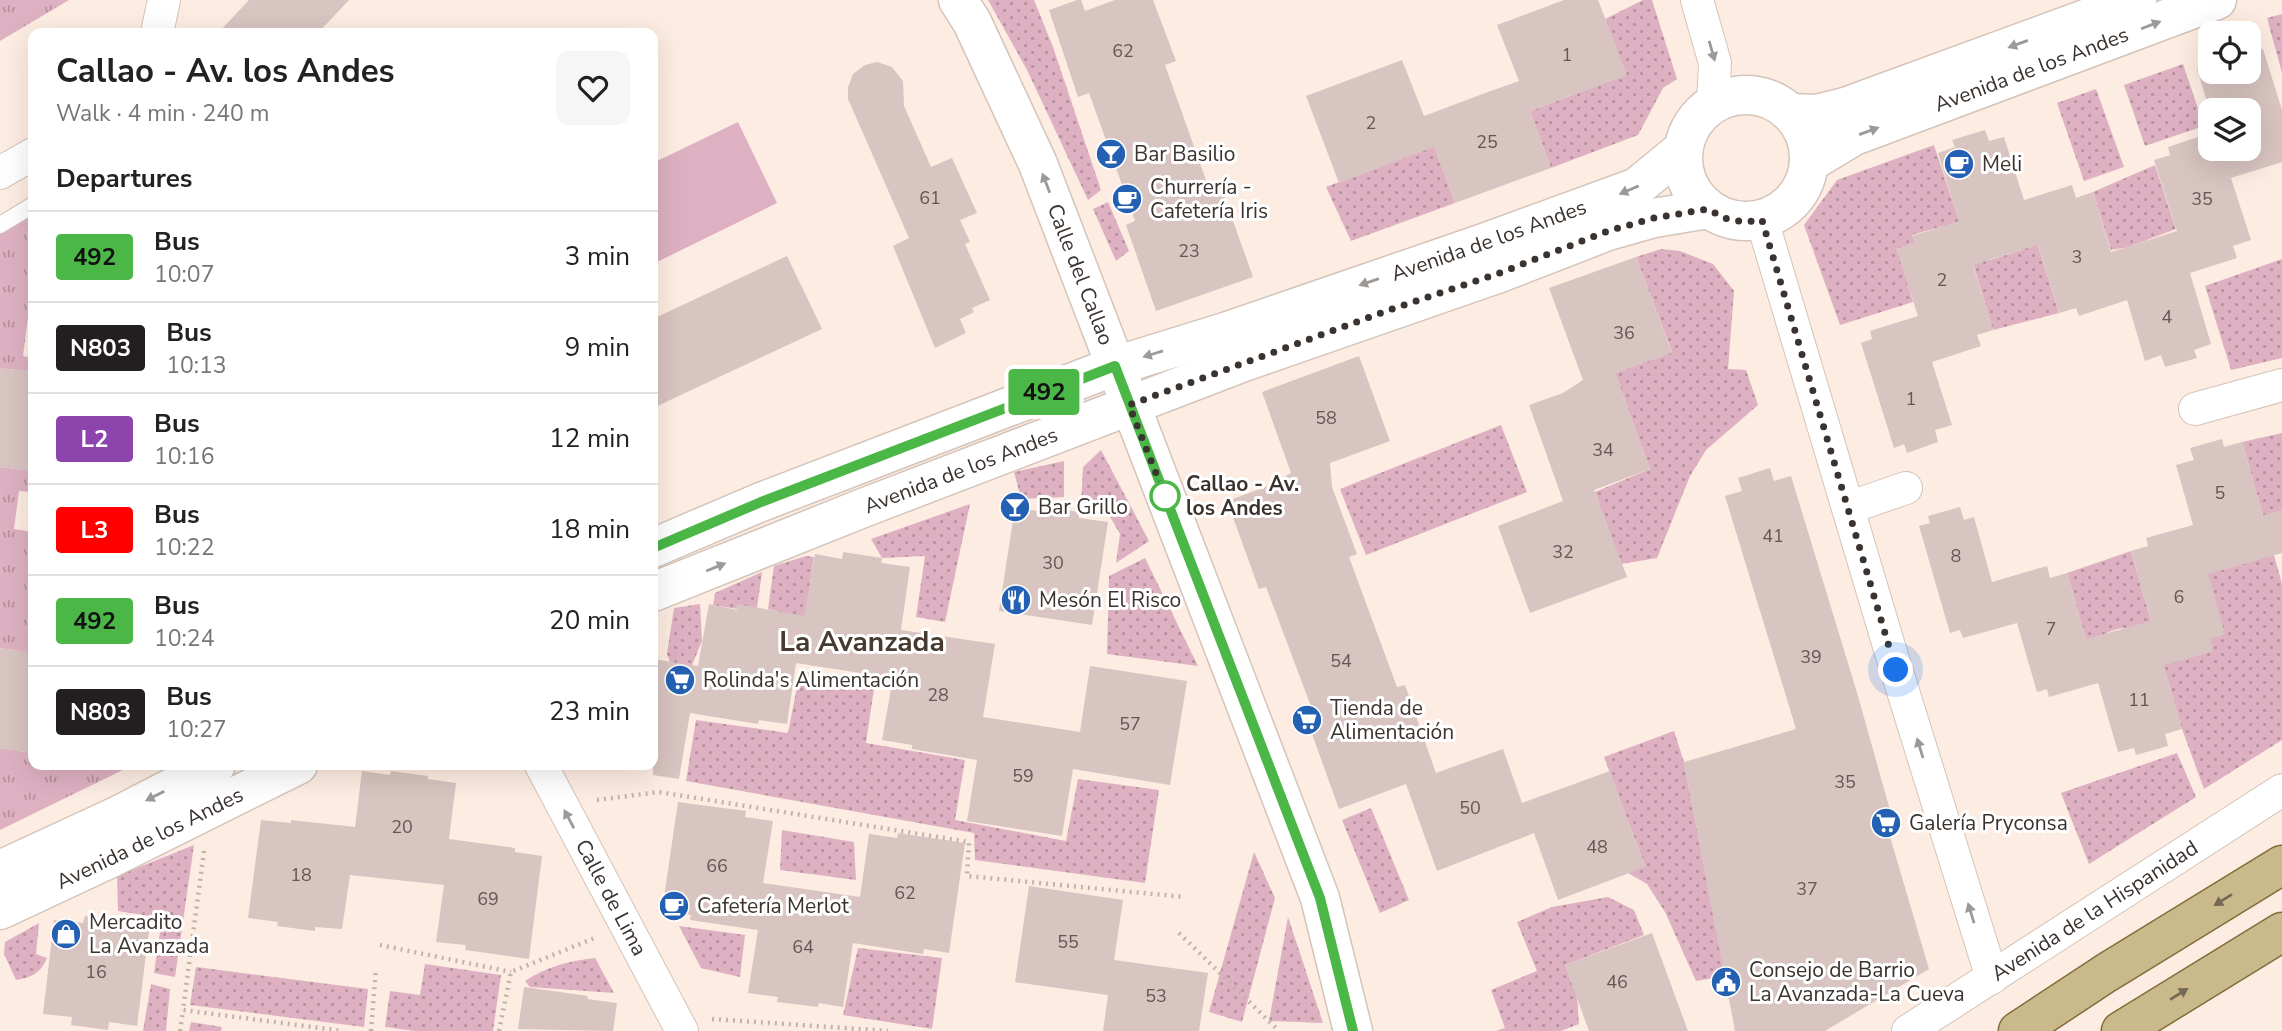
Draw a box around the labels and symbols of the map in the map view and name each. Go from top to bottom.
street label: Avenida de los Andes [1930,20,2132,119]
one-way arrow [2140,20,2161,31]
one-way arrow [2007,38,2028,49]
house number: 62 [1112,39,1134,63]
one-way arrow [1707,40,1718,62]
house number: 1 [1562,43,1572,67]
house number: 2 [1366,111,1376,135]
one-way arrow [1858,125,1879,136]
house number: 25 [1476,130,1498,154]
bar icon: Bar Basilio [1094,137,1128,171]
place label: Bar Basilio [1134,140,1235,168]
cafe icon: Meli [1942,147,1976,181]
place label: Meli [1982,150,2022,178]
one-way arrow [1040,173,1051,194]
place label: Churrería - Cafetería Iris [1150,173,1268,225]
cafe icon: Churrería - Cafetería Iris [1110,182,1144,216]
one-way arrow [1618,184,1639,195]
house number: 61 [919,186,941,210]
house number: 35 [2191,187,2213,211]
street label: Avenida de los Andes [1388,193,1590,288]
street label: Calle del Callao [1041,200,1120,349]
house number: 23 [1178,239,1200,263]
house number: 3 [2072,245,2082,269]
house number: 2 [1937,268,1947,292]
one-way arrow [1358,277,1379,288]
house number: 4 [2162,305,2173,329]
house number: 36 [1613,321,1635,345]
one-way arrow [1142,350,1163,360]
line badge: 492 [1004,369,1084,415]
house number: 1 [1906,387,1916,411]
house number: 58 [1315,406,1337,430]
street label: Avenida de los Andes [860,421,1062,520]
house number: 34 [1592,438,1614,462]
place label: Callao - Av. los Andes [1186,470,1299,522]
marker: Callao - Av. los Andes [1150,481,1180,511]
house number: 5 [2215,481,2225,505]
bar icon: Bar Grillo [998,490,1032,524]
place label: Bar Grillo [1038,493,1128,521]
house number: 41 [1762,524,1784,548]
house number: 32 [1552,540,1574,564]
house number: 8 [1951,544,1961,568]
house number: 30 [1042,551,1064,575]
one-way arrow [706,561,727,572]
restaurant icon: Mesón El Risco [999,583,1033,617]
house number: 6 [2174,585,2184,609]
place label: Mesón El Risco [1039,586,1181,614]
house number: 7 [2046,617,2056,641]
district label: La Avanzada [779,623,945,661]
house number: 39 [1800,645,1822,669]
house number: 54 [1330,649,1352,673]
your location [1878,652,1913,687]
supermarket icon: Rolinda's Alimentación [663,663,697,697]
place label: Rolinda's Alimentación [703,666,919,694]
house number: 28 [927,683,949,707]
house number: 11 [2128,688,2150,712]
place label: Tienda de Alimentación [1330,694,1454,746]
supermarket icon: Tienda de Alimentación [1290,703,1324,737]
house number: 57 [1119,712,1141,736]
one-way arrow [1915,737,1925,758]
house number: 59 [1012,764,1034,788]
house number: 35 [1834,770,1856,794]
street label: Avenida de los Andes [51,780,248,896]
one-way arrow [145,790,165,802]
house number: 50 [1459,796,1481,820]
supermarket icon: Galería Pryconsa [1869,806,1903,840]
one-way arrow [564,809,576,829]
place label: Galería Pryconsa [1909,809,2068,837]
house number: 20 [391,815,413,839]
street label: Calle de Lima [569,834,654,961]
street label: Avenida de la Hispanidad [1986,834,2203,988]
house number: 48 [1586,835,1608,859]
house number: 66 [706,854,728,878]
house number: 18 [290,863,312,887]
house number: 37 [1796,877,1818,901]
house number: 62 [894,881,916,905]
house number: 69 [477,887,499,911]
cafe icon: Cafetería Merlot [657,889,691,923]
place label: Cafetería Merlot [697,892,849,920]
one-way arrow [2214,893,2233,906]
one-way arrow [1965,902,1976,923]
place label: Mercadito La Avanzada [89,908,209,960]
shop icon: Mercadito La Avanzada [49,917,83,951]
house number: 55 [1057,930,1079,954]
house number: 64 [792,935,814,959]
place label: Consejo de Barrio La Avanzada-La Cueva [1749,956,1965,1008]
house number: 16 [85,960,107,984]
public building icon: Consejo de Barrio La Avanzada-La Cueva [1709,965,1743,999]
house number: 46 [1606,970,1628,994]
house number: 53 [1145,984,1167,1008]
one-way arrow [2169,988,2188,1001]

